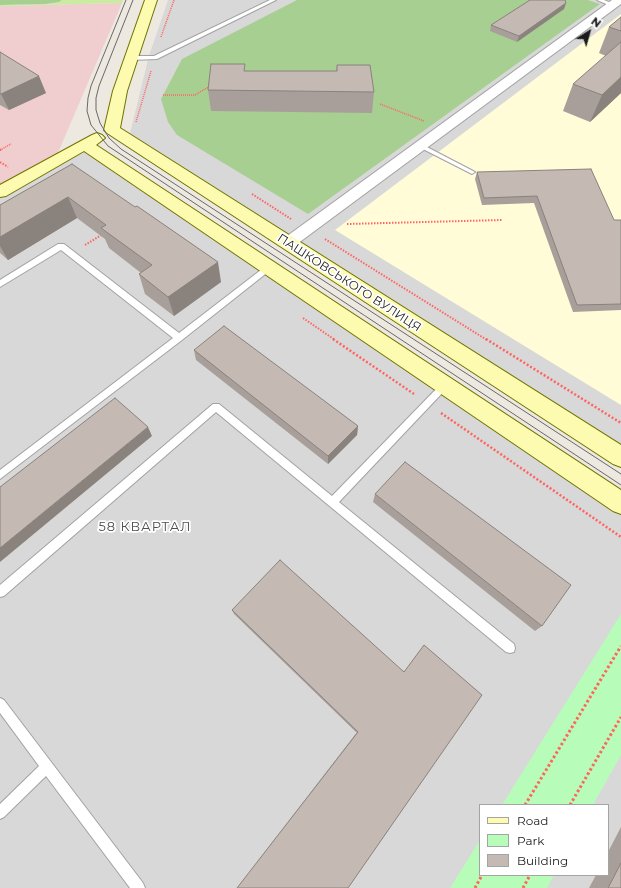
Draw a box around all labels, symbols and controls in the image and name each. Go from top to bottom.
north arrow [569,12,609,52]
text: N [588,14,604,31]
street label: ПАШКОВСЬКОГО ВУЛИЦЯ [274,231,424,335]
district label: 58 КВАРТАЛ [98,519,192,535]
legend [479,804,609,876]
text: Road [517,813,548,828]
text: Park [517,833,544,848]
text: Building [517,853,568,868]

